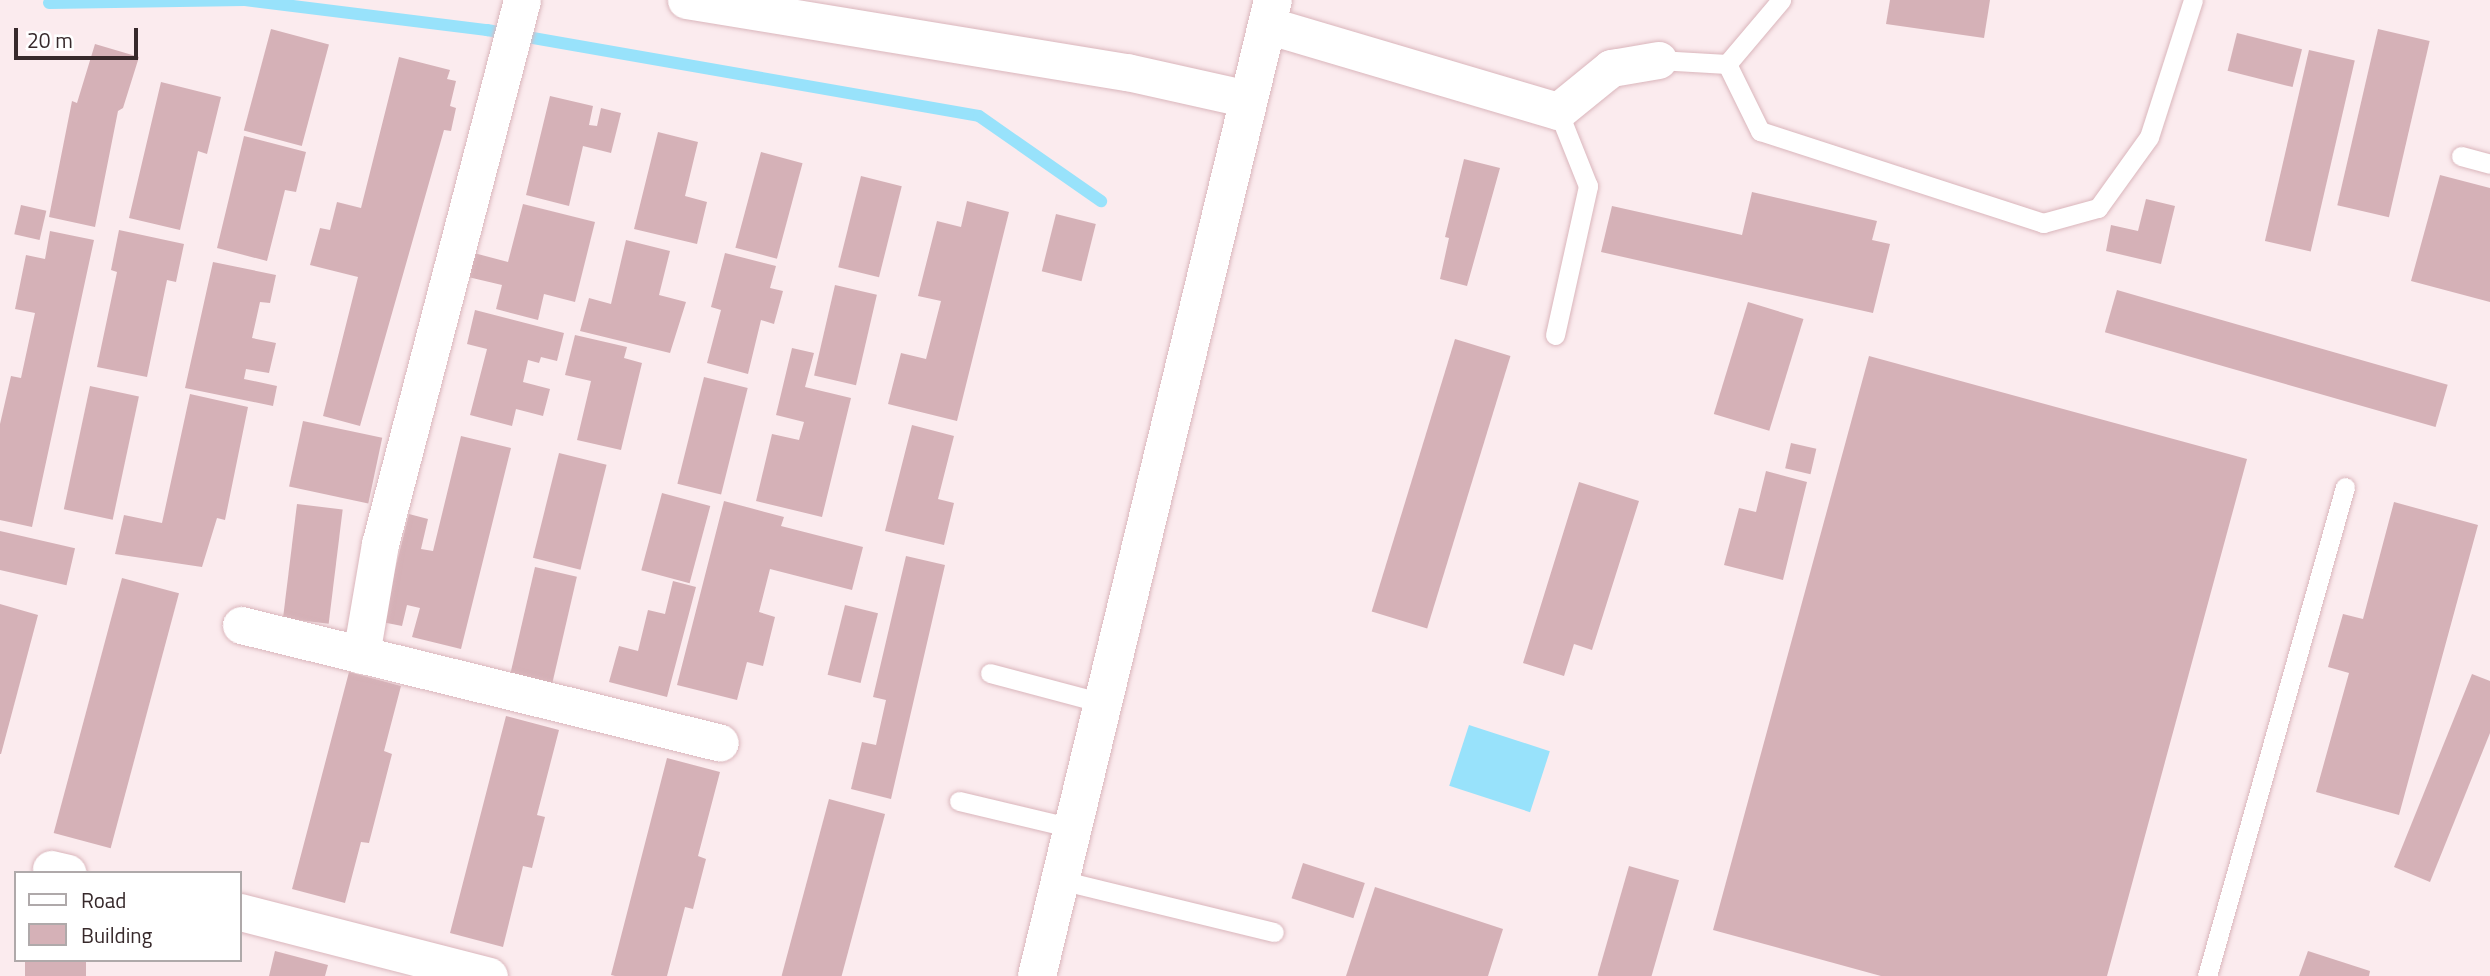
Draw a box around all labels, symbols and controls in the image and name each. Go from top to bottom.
scale bar [18,14,142,58]
text: 20 m [27,24,73,56]
legend [14,871,242,962]
text: Road [81,884,126,916]
text: Building [81,919,152,951]

